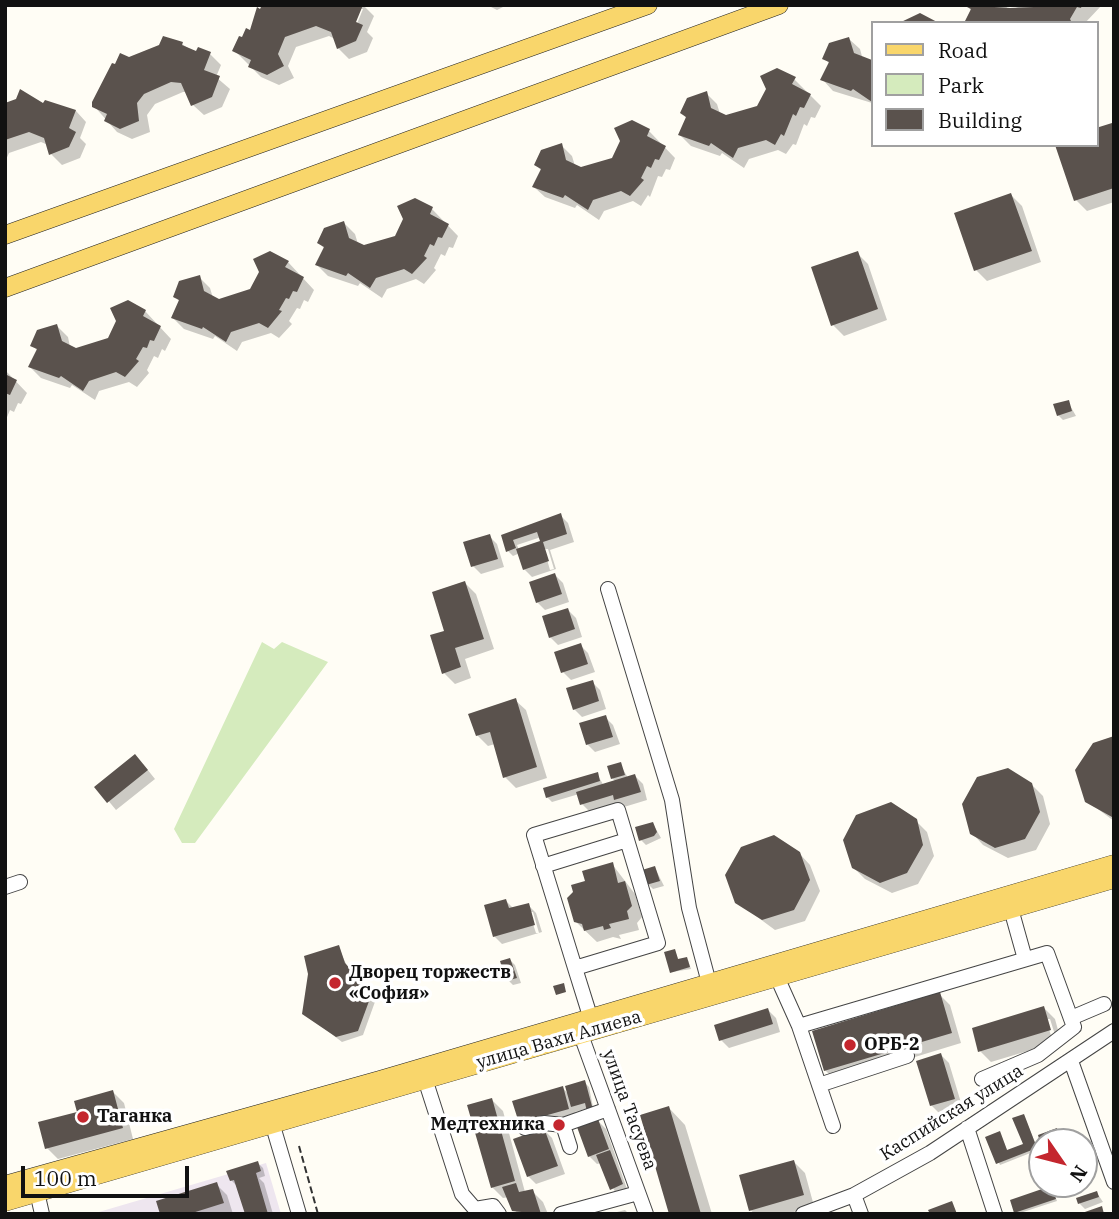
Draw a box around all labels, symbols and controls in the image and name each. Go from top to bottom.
legend [870,21,1098,147]
text: Road [938,36,988,64]
text: Park [938,71,984,99]
text: Building [938,106,1022,134]
place label: Дворец торжеств «София» [349,962,511,1004]
marker: Дворец торжеств «София» [327,975,343,991]
street label: улица Вахи Алиева [474,1006,644,1074]
place label: ОРБ-2 [864,1034,920,1056]
marker: ОРБ-2 [842,1037,858,1053]
street label: улица Тасуева [597,1047,661,1173]
street label: Каспийская улица [877,1060,1027,1166]
place label: Таганка [97,1106,172,1128]
marker: Таганка [75,1109,91,1125]
place label: Медтехника [430,1114,545,1136]
marker: Медтехника [551,1117,567,1133]
north arrow [1028,1128,1098,1198]
scale bar [24,1152,192,1196]
text: N [1064,1161,1093,1187]
text: 100 m [34,1164,97,1192]

